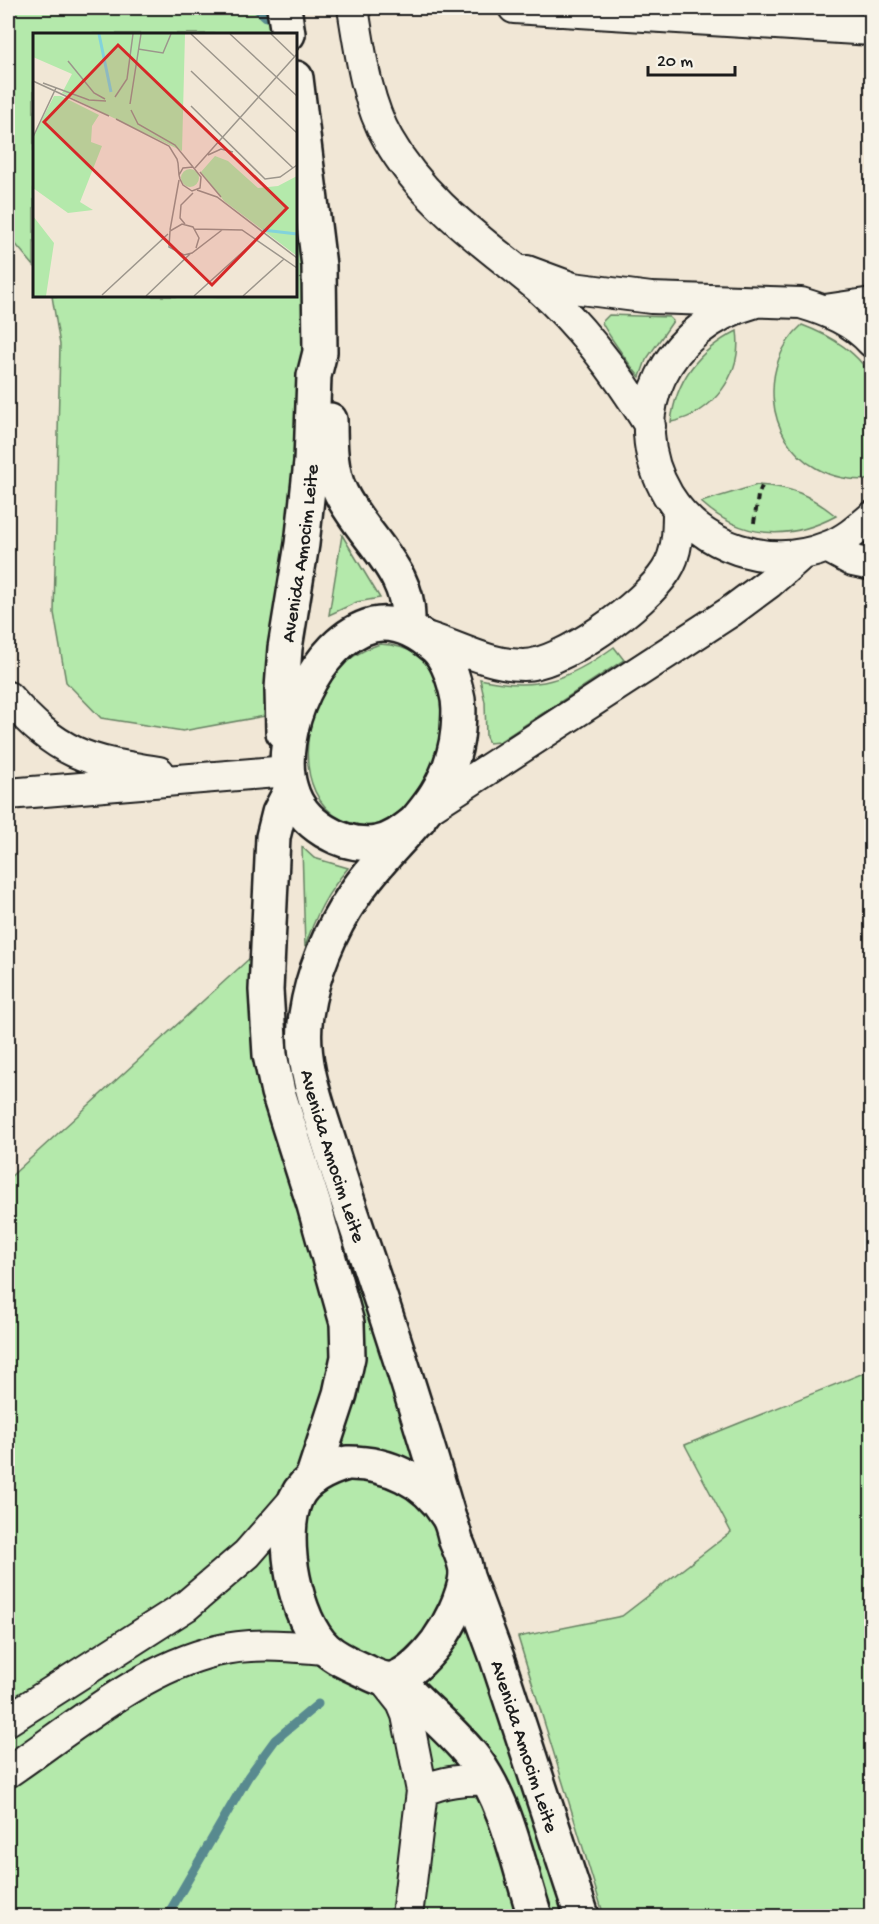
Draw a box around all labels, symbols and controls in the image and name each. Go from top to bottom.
inset map [33,33,297,297]
scale bar [648,39,735,77]
text: 20 m [657,52,693,73]
street label: Avenida Amocim Leite [278,463,326,644]
street label: Avenida Amocim Leite [293,1068,369,1246]
street label: Avenida Amocim Leite [484,1658,562,1836]

